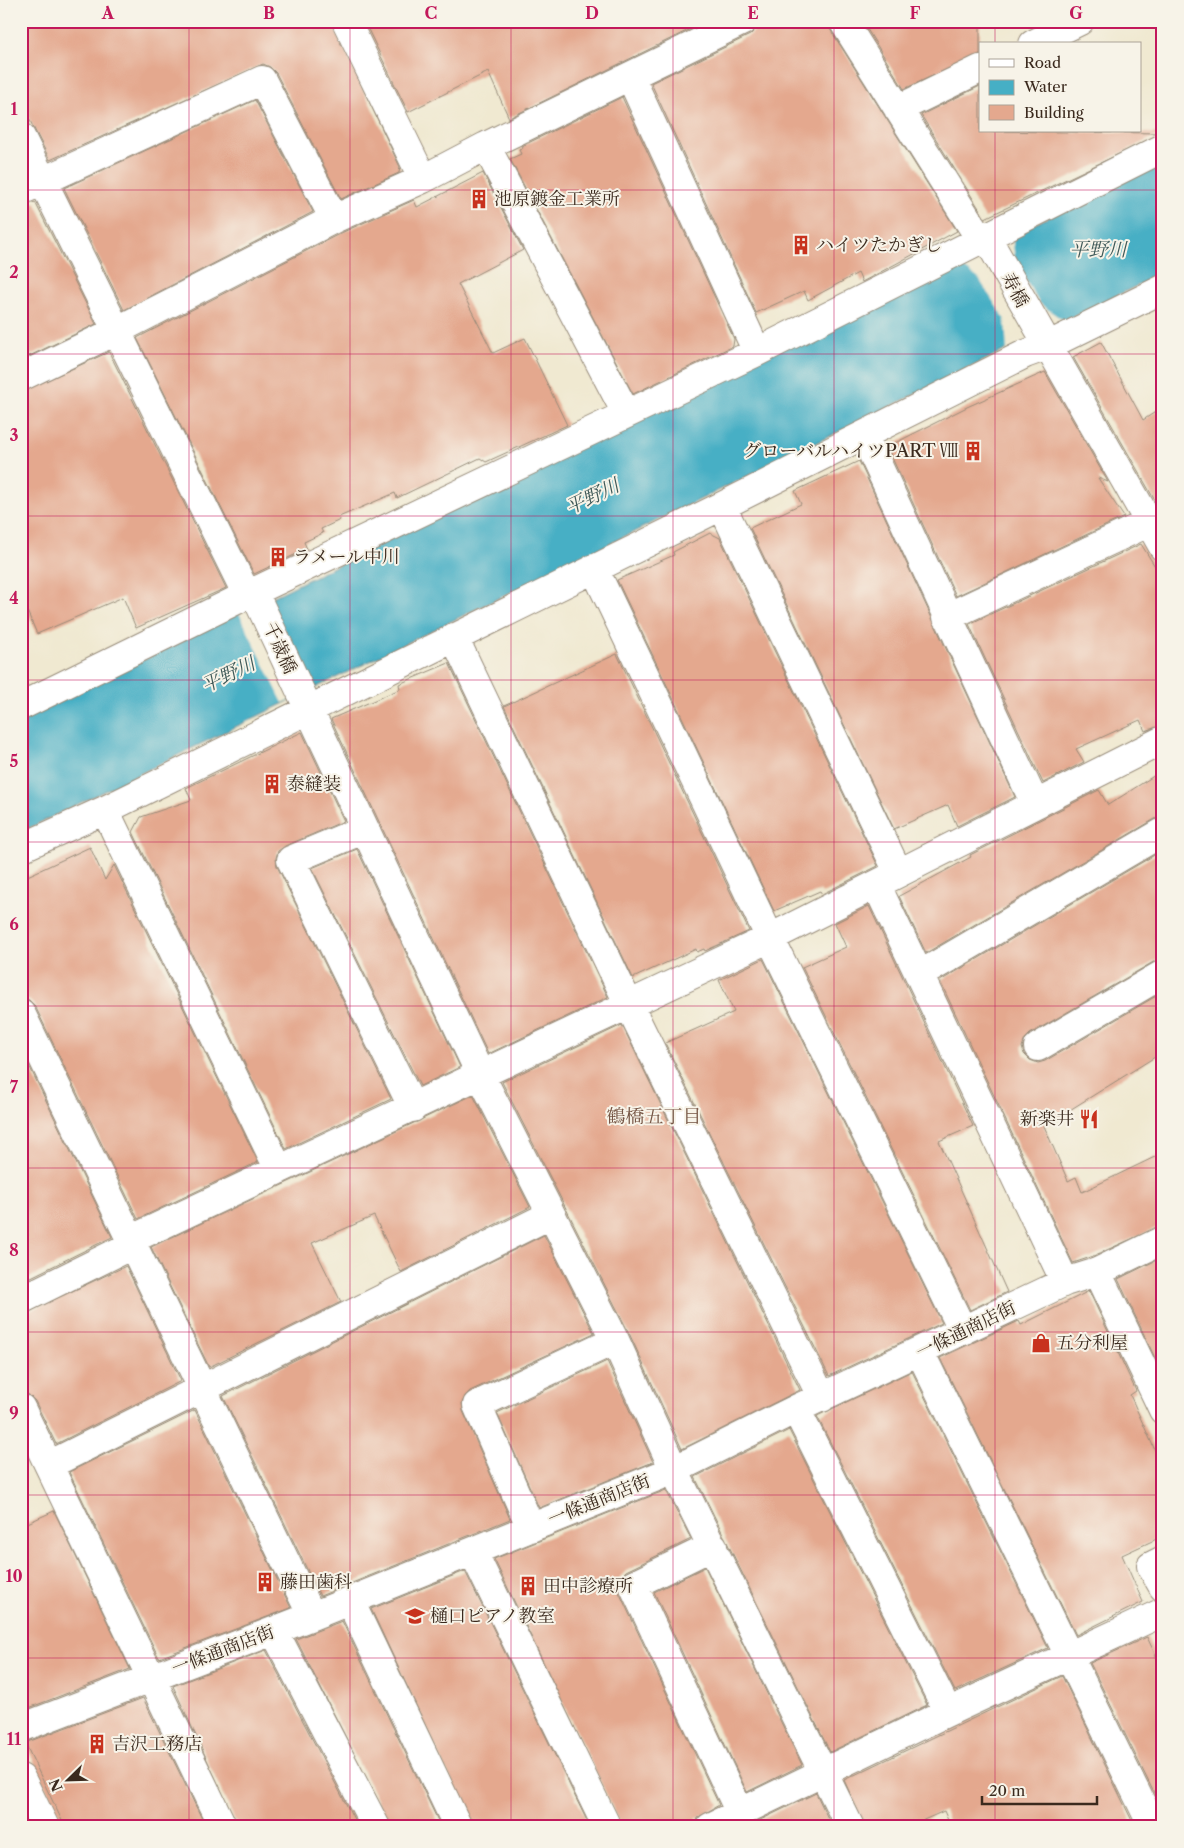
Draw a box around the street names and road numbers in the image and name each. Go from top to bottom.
street label: 寿橋 [997,269,1033,311]
street label: 千歳橋 [259,619,301,677]
street label: 一條通商店街 [913,1296,1019,1364]
street label: 一條通商店街 [545,1470,653,1530]
street label: 一條通商店街 [169,1620,277,1680]

